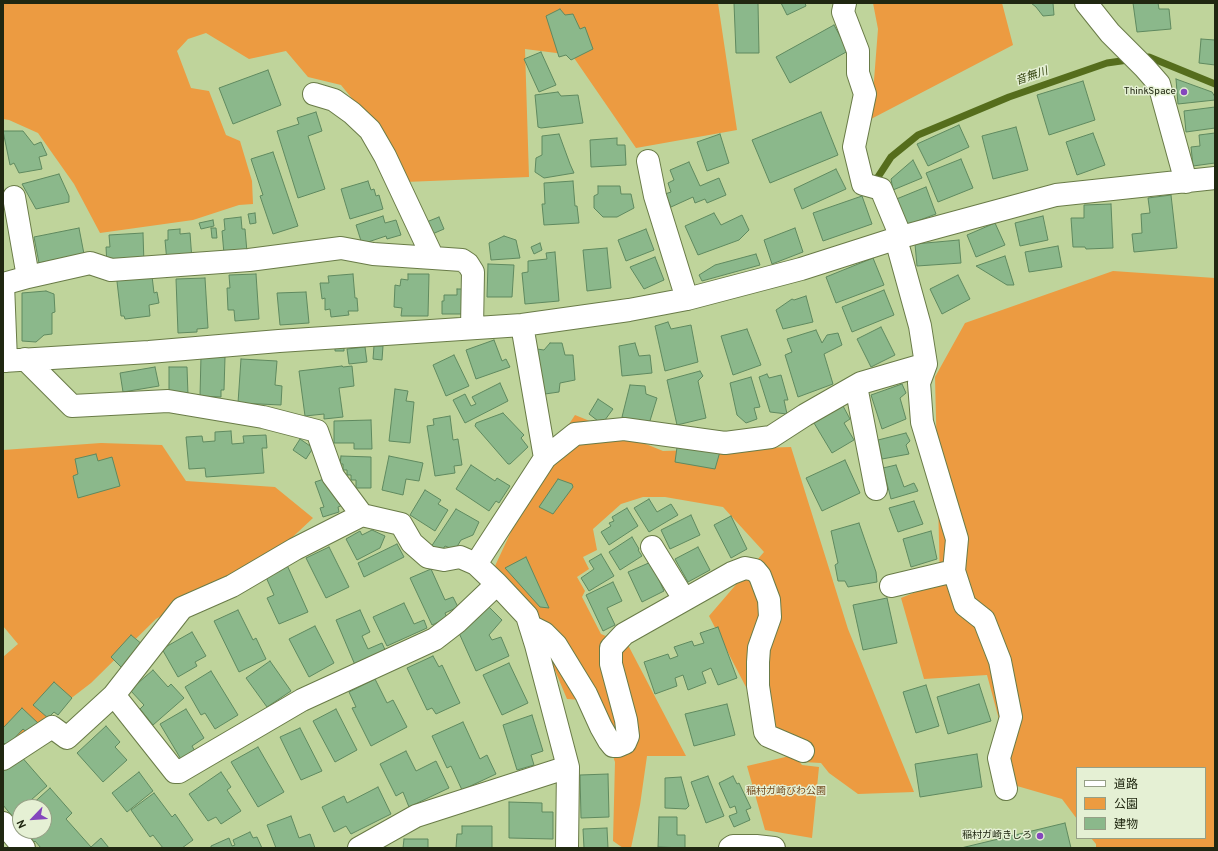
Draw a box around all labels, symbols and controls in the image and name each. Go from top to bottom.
water label: 音無川 [1014,65,1050,89]
place label: ThinkSpace [1124,86,1176,98]
marker: ThinkSpace [1179,87,1189,97]
legend [1076,767,1206,839]
text: 道路 [1114,777,1138,793]
park label: 稲村ガ崎びわ公園 [746,786,826,798]
text: 公園 [1114,797,1138,813]
north arrow [12,799,52,839]
text: N [14,817,30,830]
text: 建物 [1114,817,1138,833]
place label: 稲村ガ崎きしろ [962,830,1032,842]
marker: 稲村ガ崎きしろ [1035,831,1045,841]

